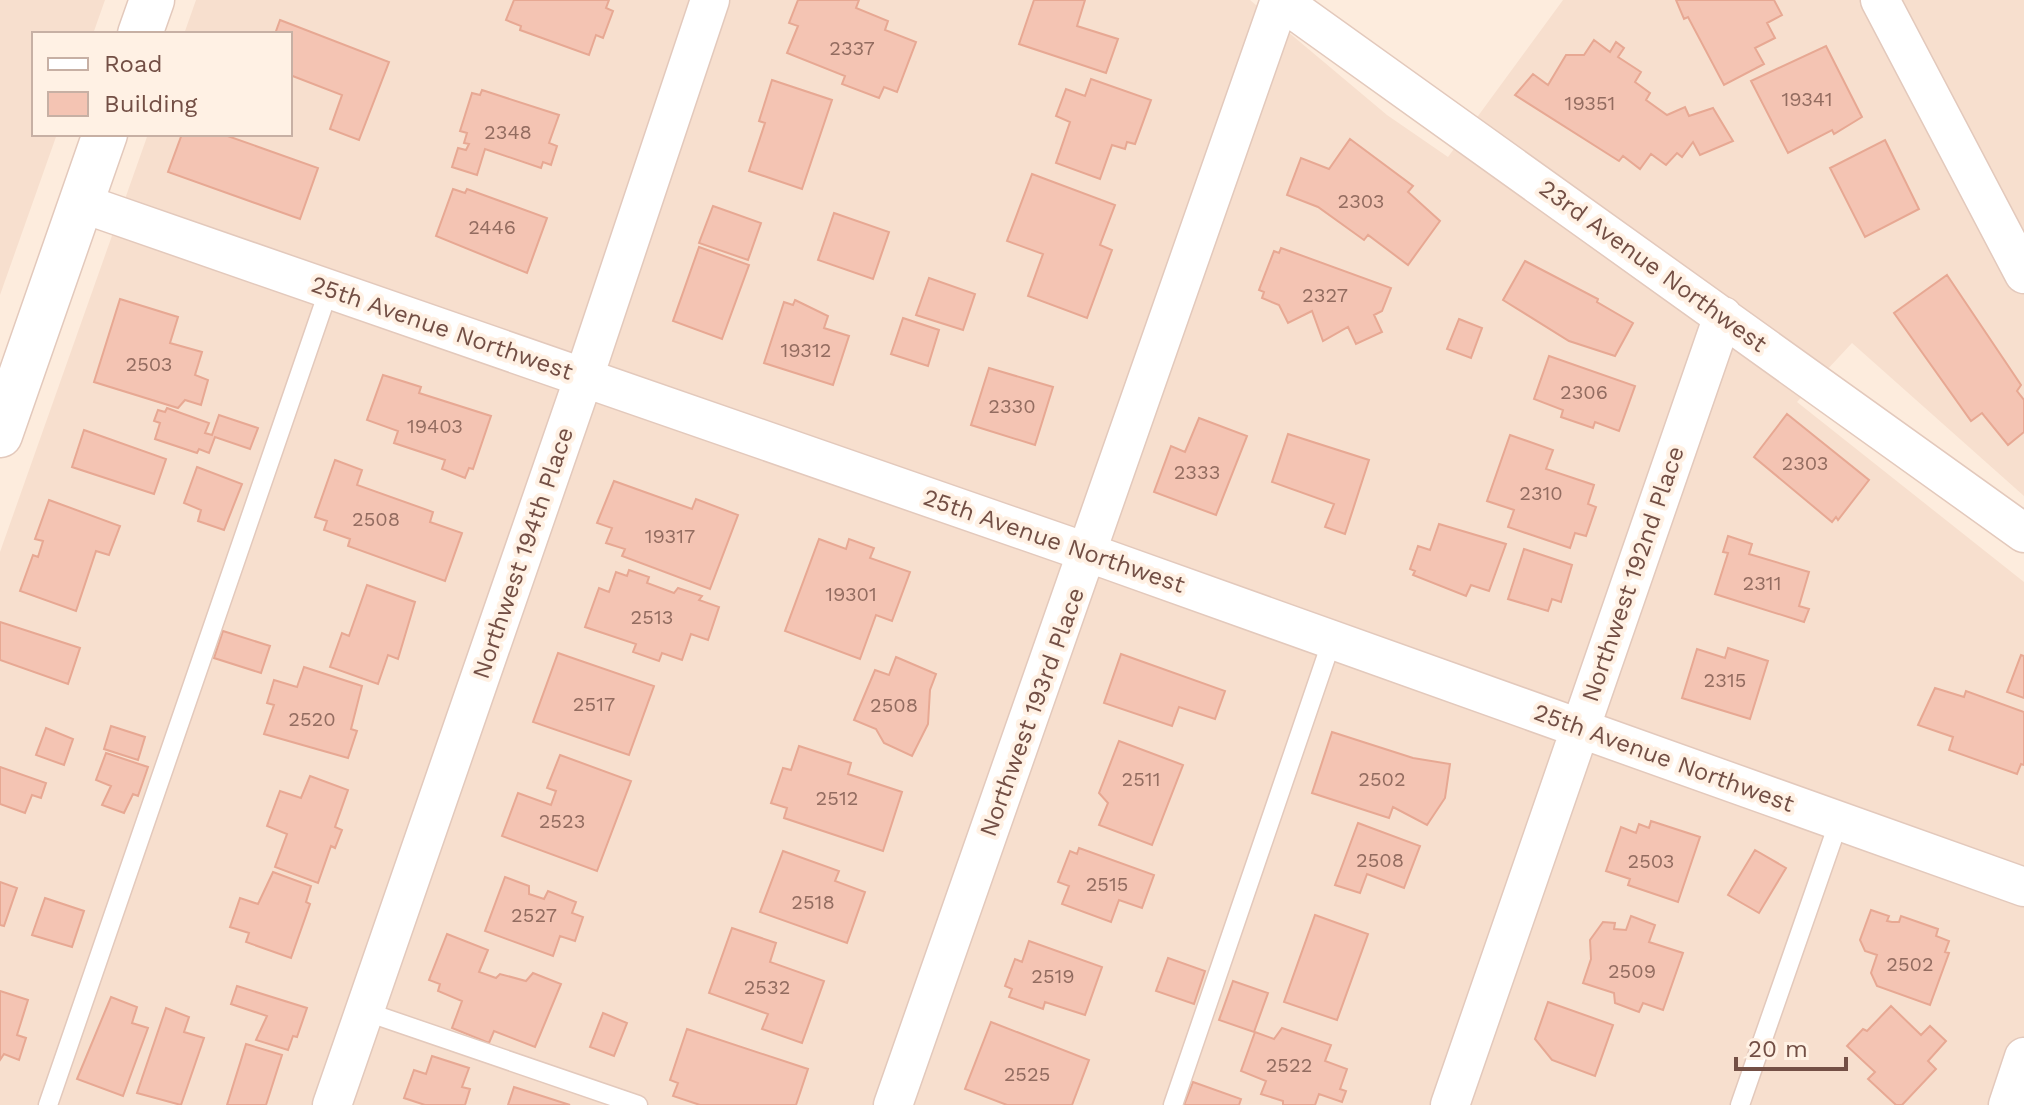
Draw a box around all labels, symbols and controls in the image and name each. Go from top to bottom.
legend [32,32,292,136]
house number: 2337 [829,36,875,60]
text: Road [104,50,163,78]
house number: 19341 [1781,87,1833,111]
text: Building [104,90,197,118]
house number: 19351 [1565,91,1615,115]
house number: 2348 [484,120,532,144]
street label: 23rd Avenue Northwest [1534,174,1772,358]
house number: 2303 [1337,189,1385,213]
house number: 2446 [468,215,516,239]
street label: 25th Avenue Northwest [307,270,577,386]
house number: 2327 [1302,283,1348,307]
house number: 19312 [781,338,831,362]
house number: 2503 [126,352,173,376]
house number: 2306 [1560,380,1608,404]
house number: 2330 [988,394,1036,418]
house number: 19403 [407,414,463,438]
street label: Northwest 194th Place [467,423,579,683]
street label: Northwest 192nd Place [1576,442,1690,706]
house number: 2303 [1781,451,1829,475]
house number: 2333 [1174,460,1220,484]
house number: 2310 [1519,481,1563,505]
street label: 25th Avenue Northwest [919,483,1189,599]
house number: 2508 [352,507,400,531]
house number: 19317 [645,524,695,548]
house number: 2311 [1743,571,1781,595]
house number: 19301 [825,582,877,606]
street label: Northwest 193rd Place [974,584,1090,840]
house number: 2513 [631,605,673,629]
house number: 2315 [1704,668,1746,692]
house number: 2517 [573,692,615,716]
house number: 2508 [870,693,918,717]
street label: 25th Avenue Northwest [1530,698,1798,818]
house number: 2520 [288,707,336,731]
house number: 2511 [1122,767,1160,791]
house number: 2502 [1358,767,1406,791]
house number: 2512 [816,786,858,810]
house number: 2523 [539,809,585,833]
house number: 2508 [1356,848,1404,872]
house number: 2503 [1628,849,1675,873]
house number: 2515 [1086,872,1128,896]
house number: 2518 [791,890,835,914]
house number: 2527 [511,903,557,927]
house number: 2502 [1886,952,1934,976]
house number: 2509 [1608,959,1656,983]
house number: 2519 [1031,964,1075,988]
house number: 2532 [744,975,790,999]
scale bar [1736,1021,1846,1071]
text: 20 m [1748,1035,1808,1063]
house number: 2522 [1266,1053,1312,1077]
house number: 2525 [1004,1062,1050,1086]

